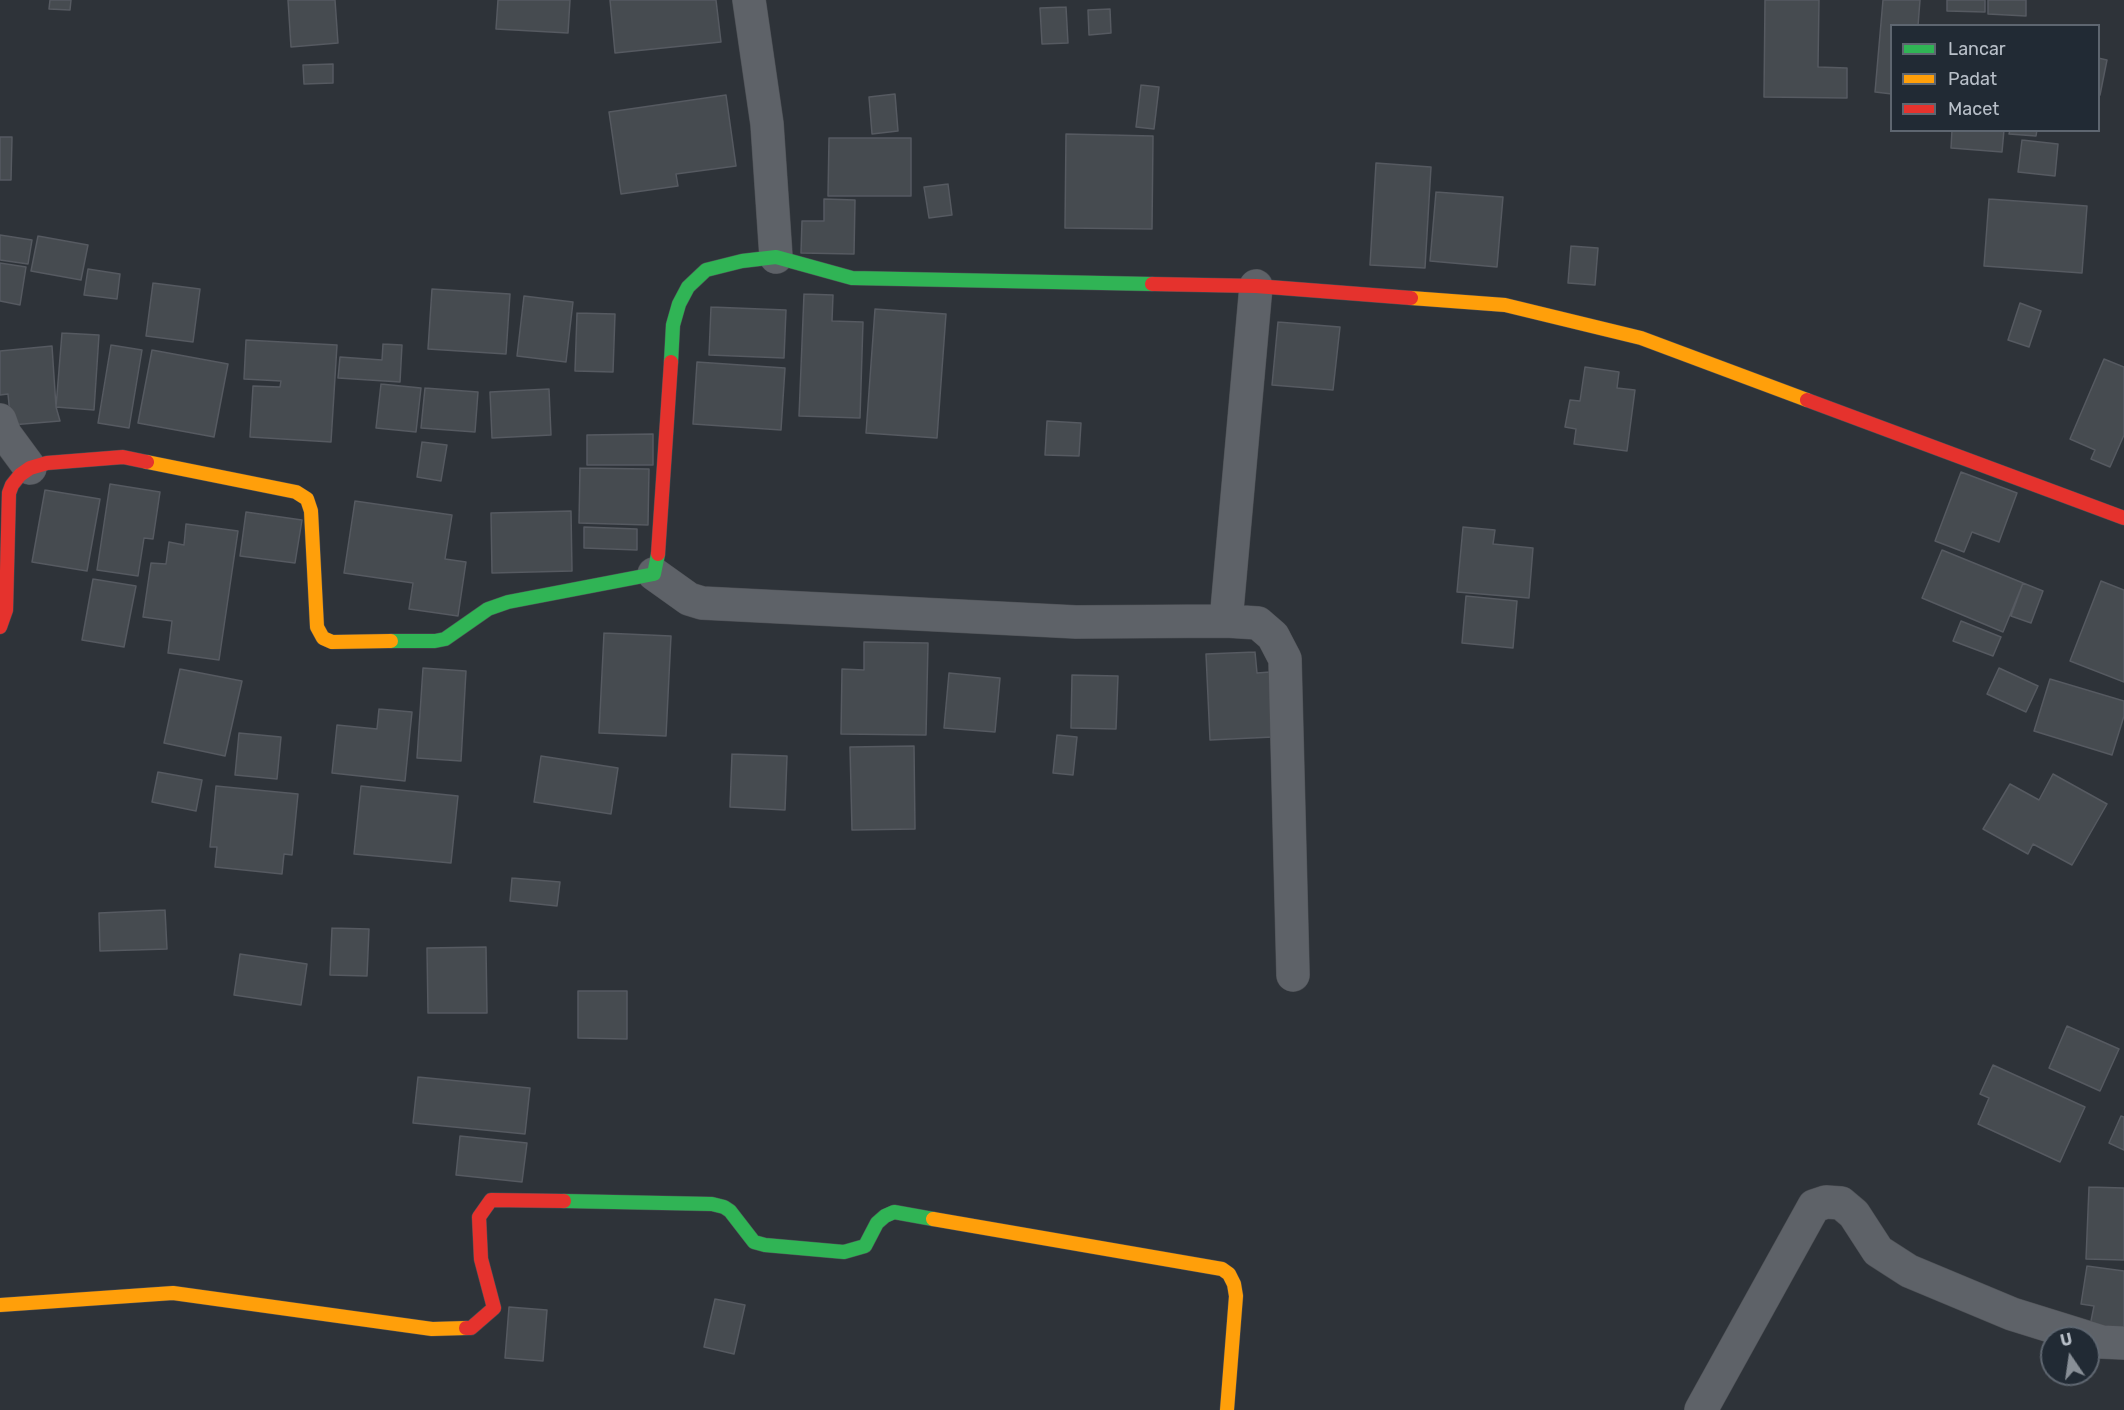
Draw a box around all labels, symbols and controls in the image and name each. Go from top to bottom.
legend [1890,24,2100,132]
text: Lancar [1948,38,2006,60]
text: Padat [1948,68,1997,90]
text: Macet [1948,98,1999,120]
north arrow [2040,1326,2100,1386]
text: U [2058,1329,2074,1350]

